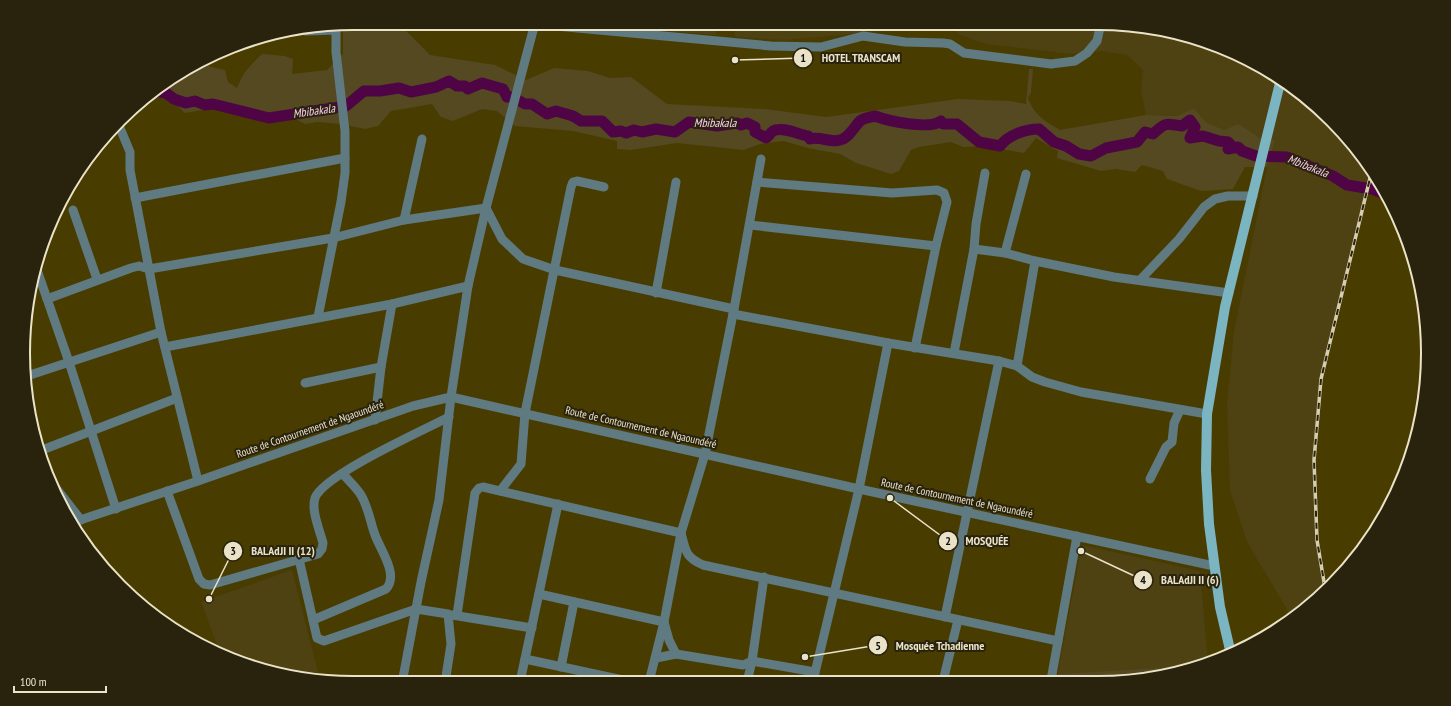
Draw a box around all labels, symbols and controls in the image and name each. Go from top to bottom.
callout: HOTEL TRANSCAM [793,46,909,70]
text: 1 [800,50,806,65]
text: HOTEL TRANSCAM [822,50,900,65]
water label: Mbibakala [292,100,337,121]
water label: Mbibakala [694,115,737,130]
water label: Mbibakala [1286,151,1332,181]
street label: Route de Contournement de Ngaoundéré [235,397,386,461]
street label: Route de Contournement de Ngaoundéré [564,403,718,451]
street label: Route de Contournement de Ngaoundéré [880,475,1035,521]
callout: MOSQUÉE [938,529,1017,553]
text: 2 [945,533,951,548]
text: MOSQUÉE [965,533,1009,548]
callout: BALAdJI II (12) [223,539,323,563]
text: 3 [230,543,236,558]
text: BALAdJI II (12) [251,543,315,558]
callout: BALAdJI II (6) [1133,568,1227,592]
text: 4 [1140,572,1146,587]
text: BALAdJI II (6) [1161,572,1219,587]
callout: Mosquée Tchadienne [868,633,993,657]
text: 5 [875,638,881,653]
text: Mosquée Tchadienne [896,638,984,653]
scale bar [14,668,106,694]
text: 100 m [20,674,47,689]

